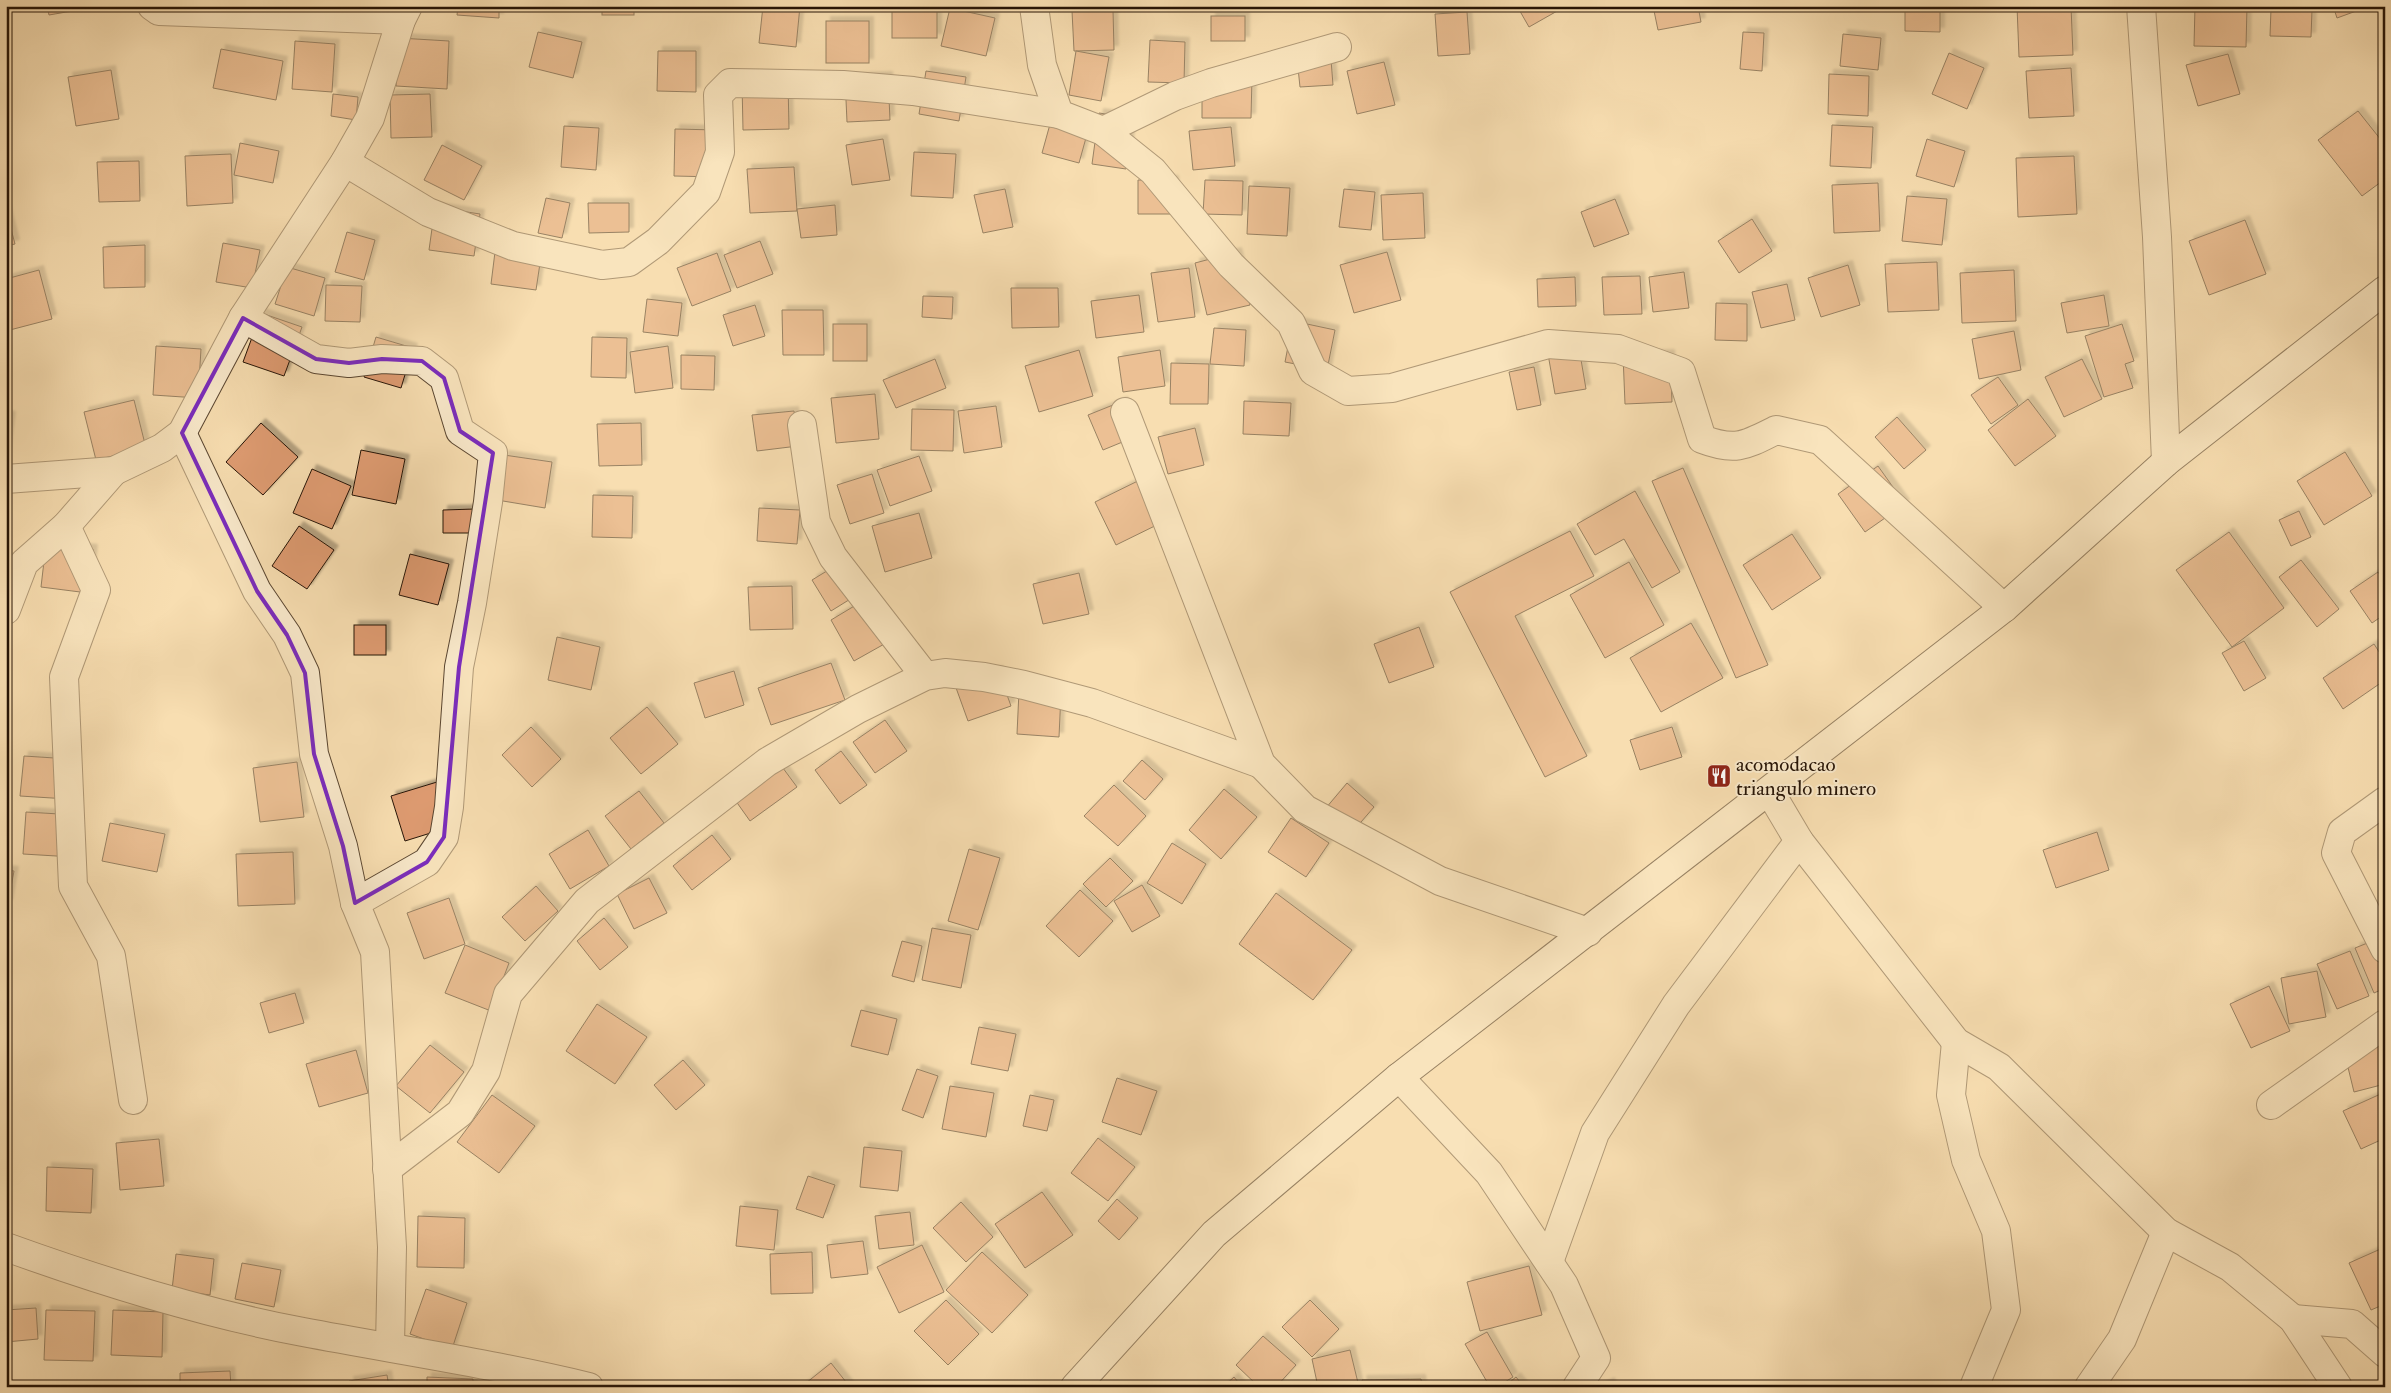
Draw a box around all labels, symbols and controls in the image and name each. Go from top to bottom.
place label: acomodacao triangulo minero [1736,751,1876,802]
restaurant icon: acomodacao triangulo minero [1706,763,1732,789]

